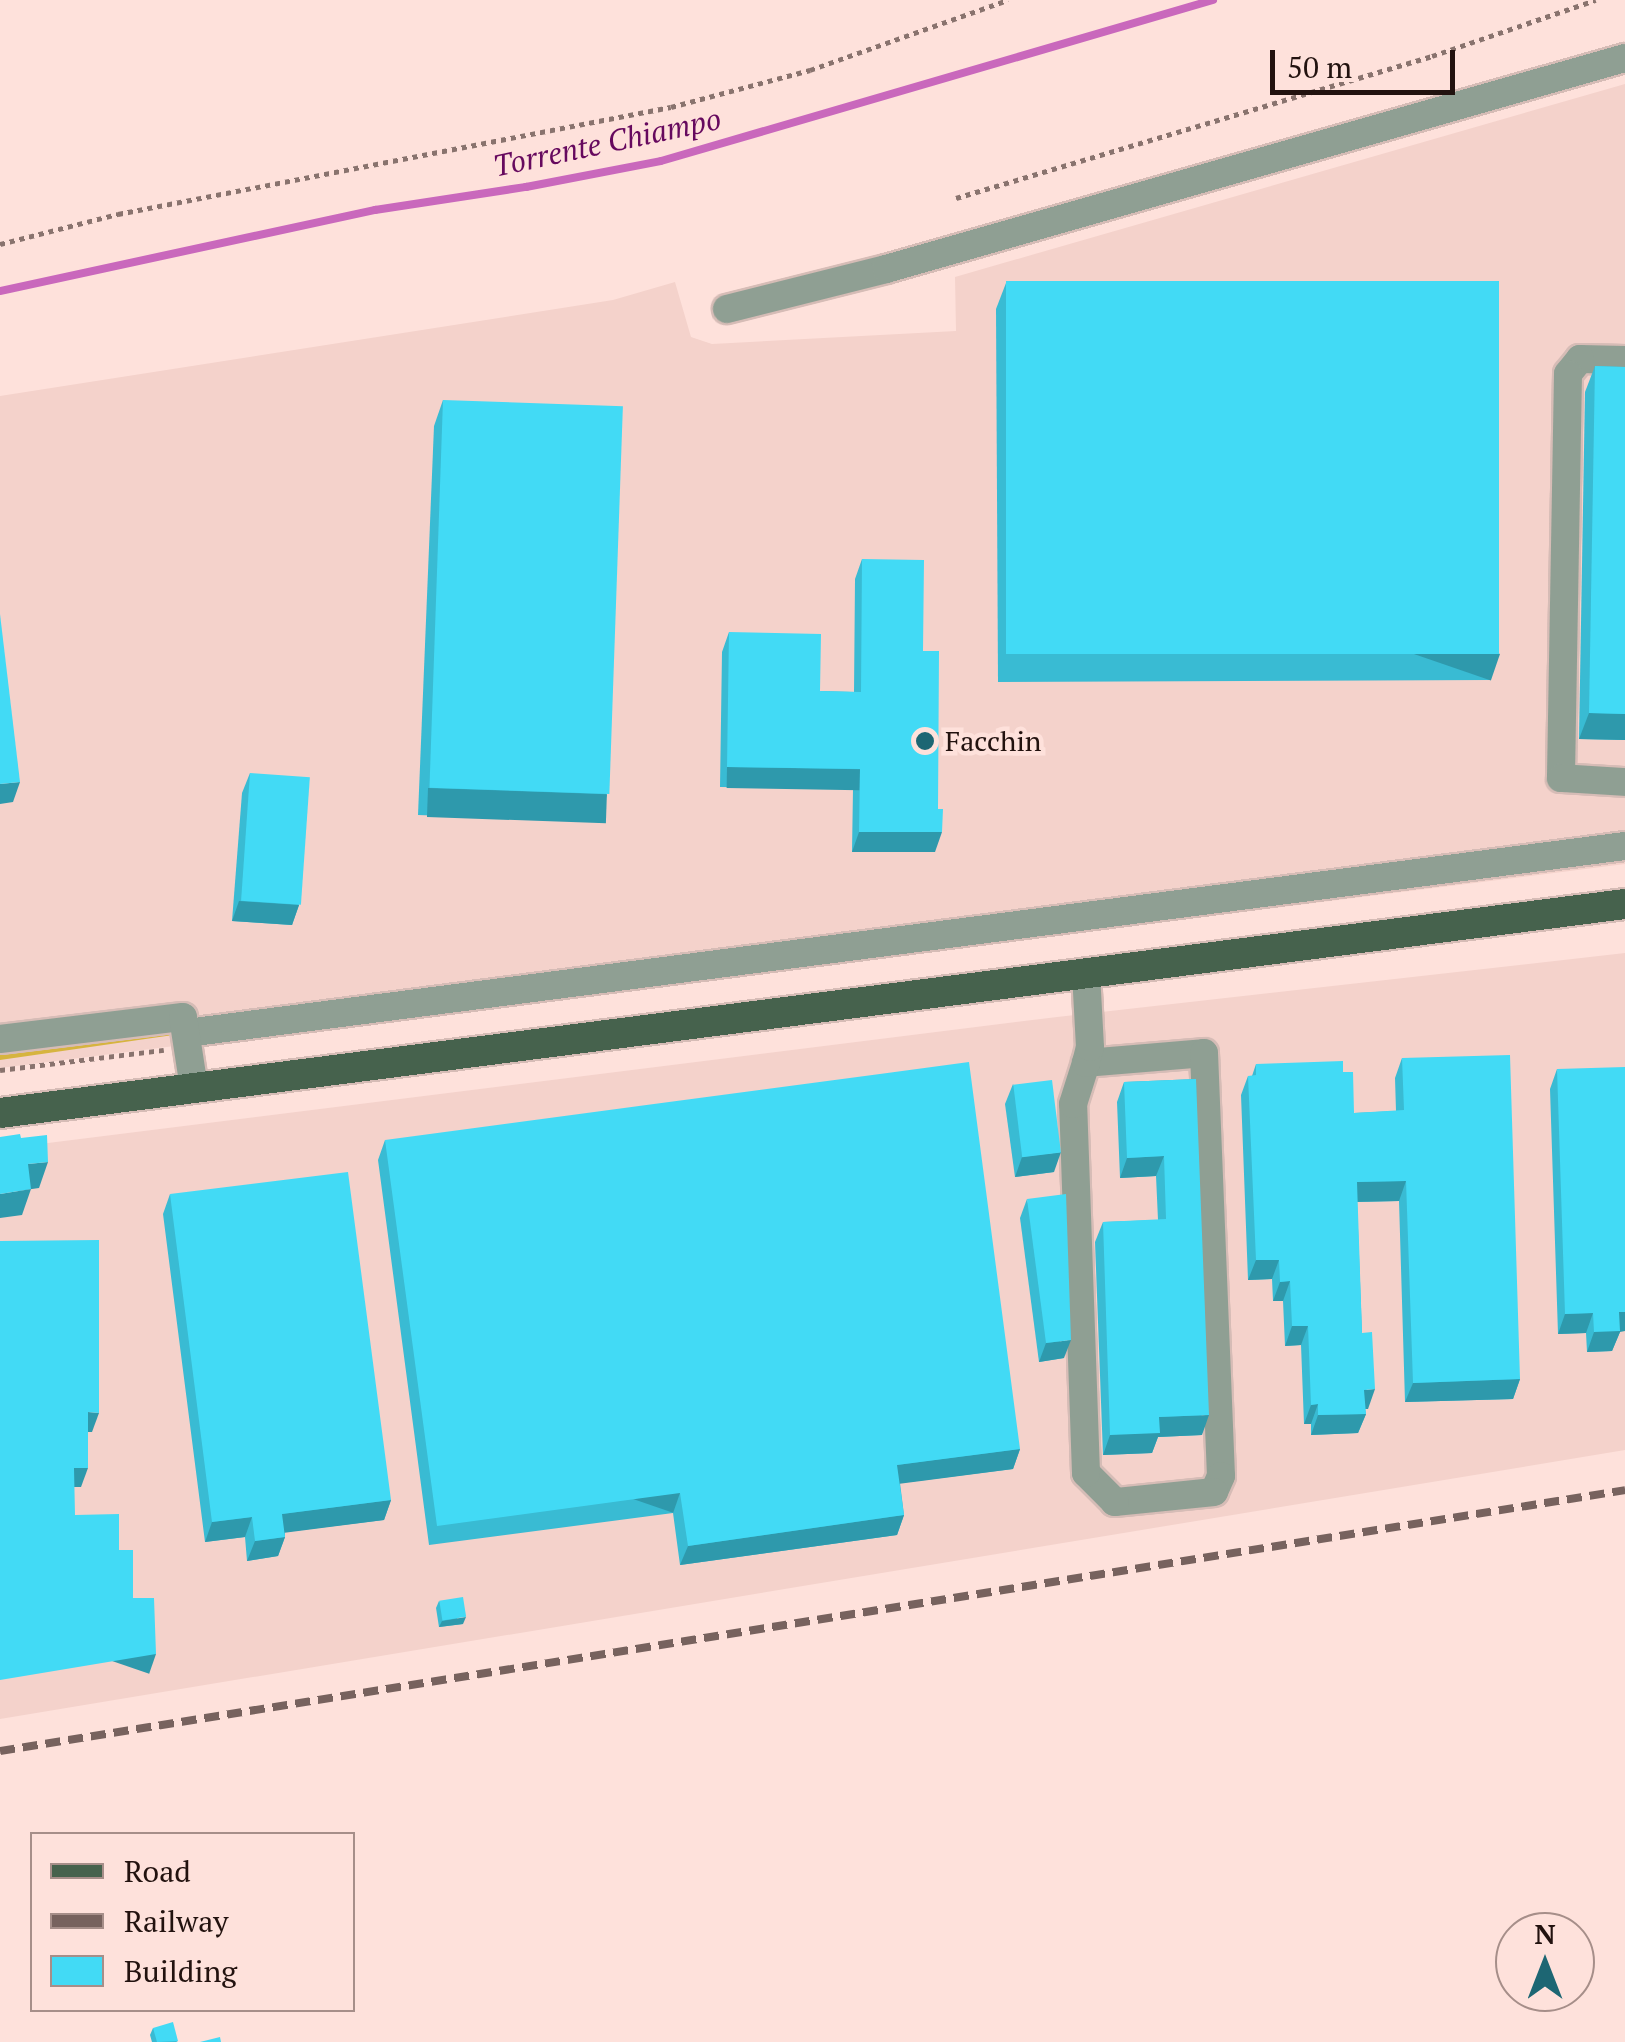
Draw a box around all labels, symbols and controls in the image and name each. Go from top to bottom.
scale bar [1275,30,1460,92]
text: 50 m [1287,47,1352,87]
water label: Torrente Chiampo [490,100,724,184]
place label: Facchin [945,724,1041,758]
marker: Facchin [914,730,936,752]
legend [30,1832,355,2012]
text: Road [124,1851,191,1891]
text: Railway [124,1901,228,1941]
north arrow [1495,1912,1595,2012]
text: N [1534,1915,1556,1952]
text: Building [124,1951,237,1991]

